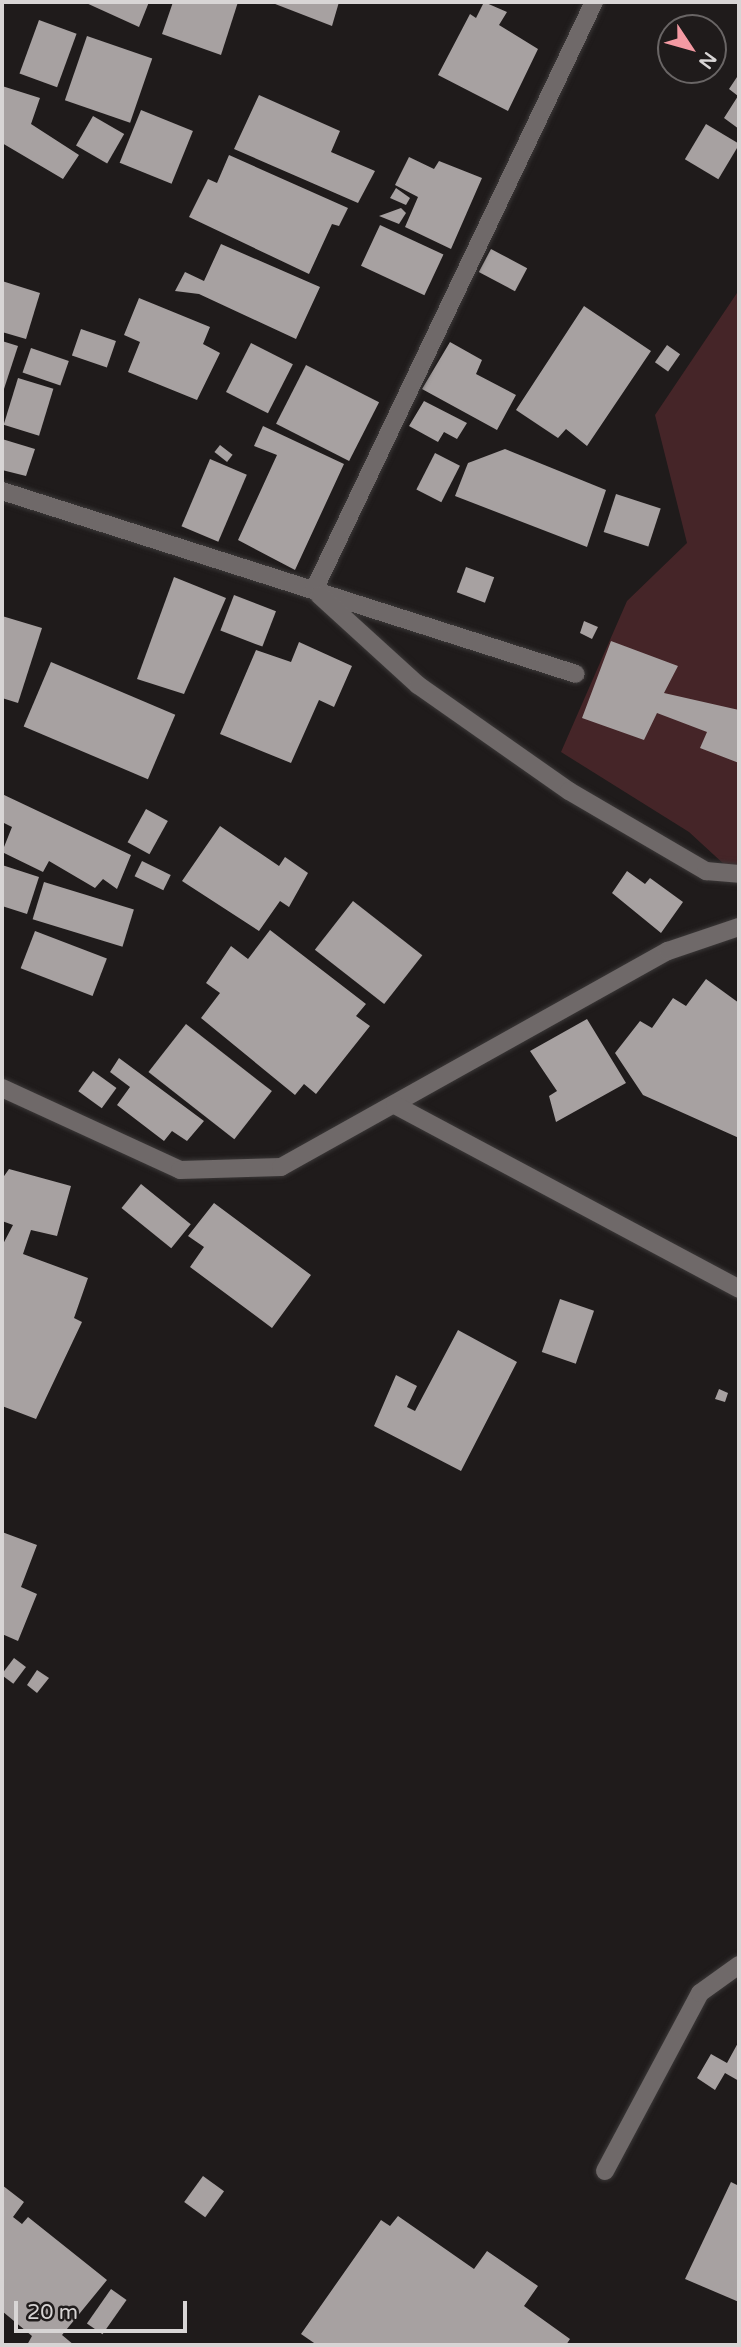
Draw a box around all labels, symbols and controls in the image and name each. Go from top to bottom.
north arrow [657,14,727,84]
text: N [694,48,721,73]
scale bar [18,2288,191,2332]
text: 20 m [27,2300,78,2325]

